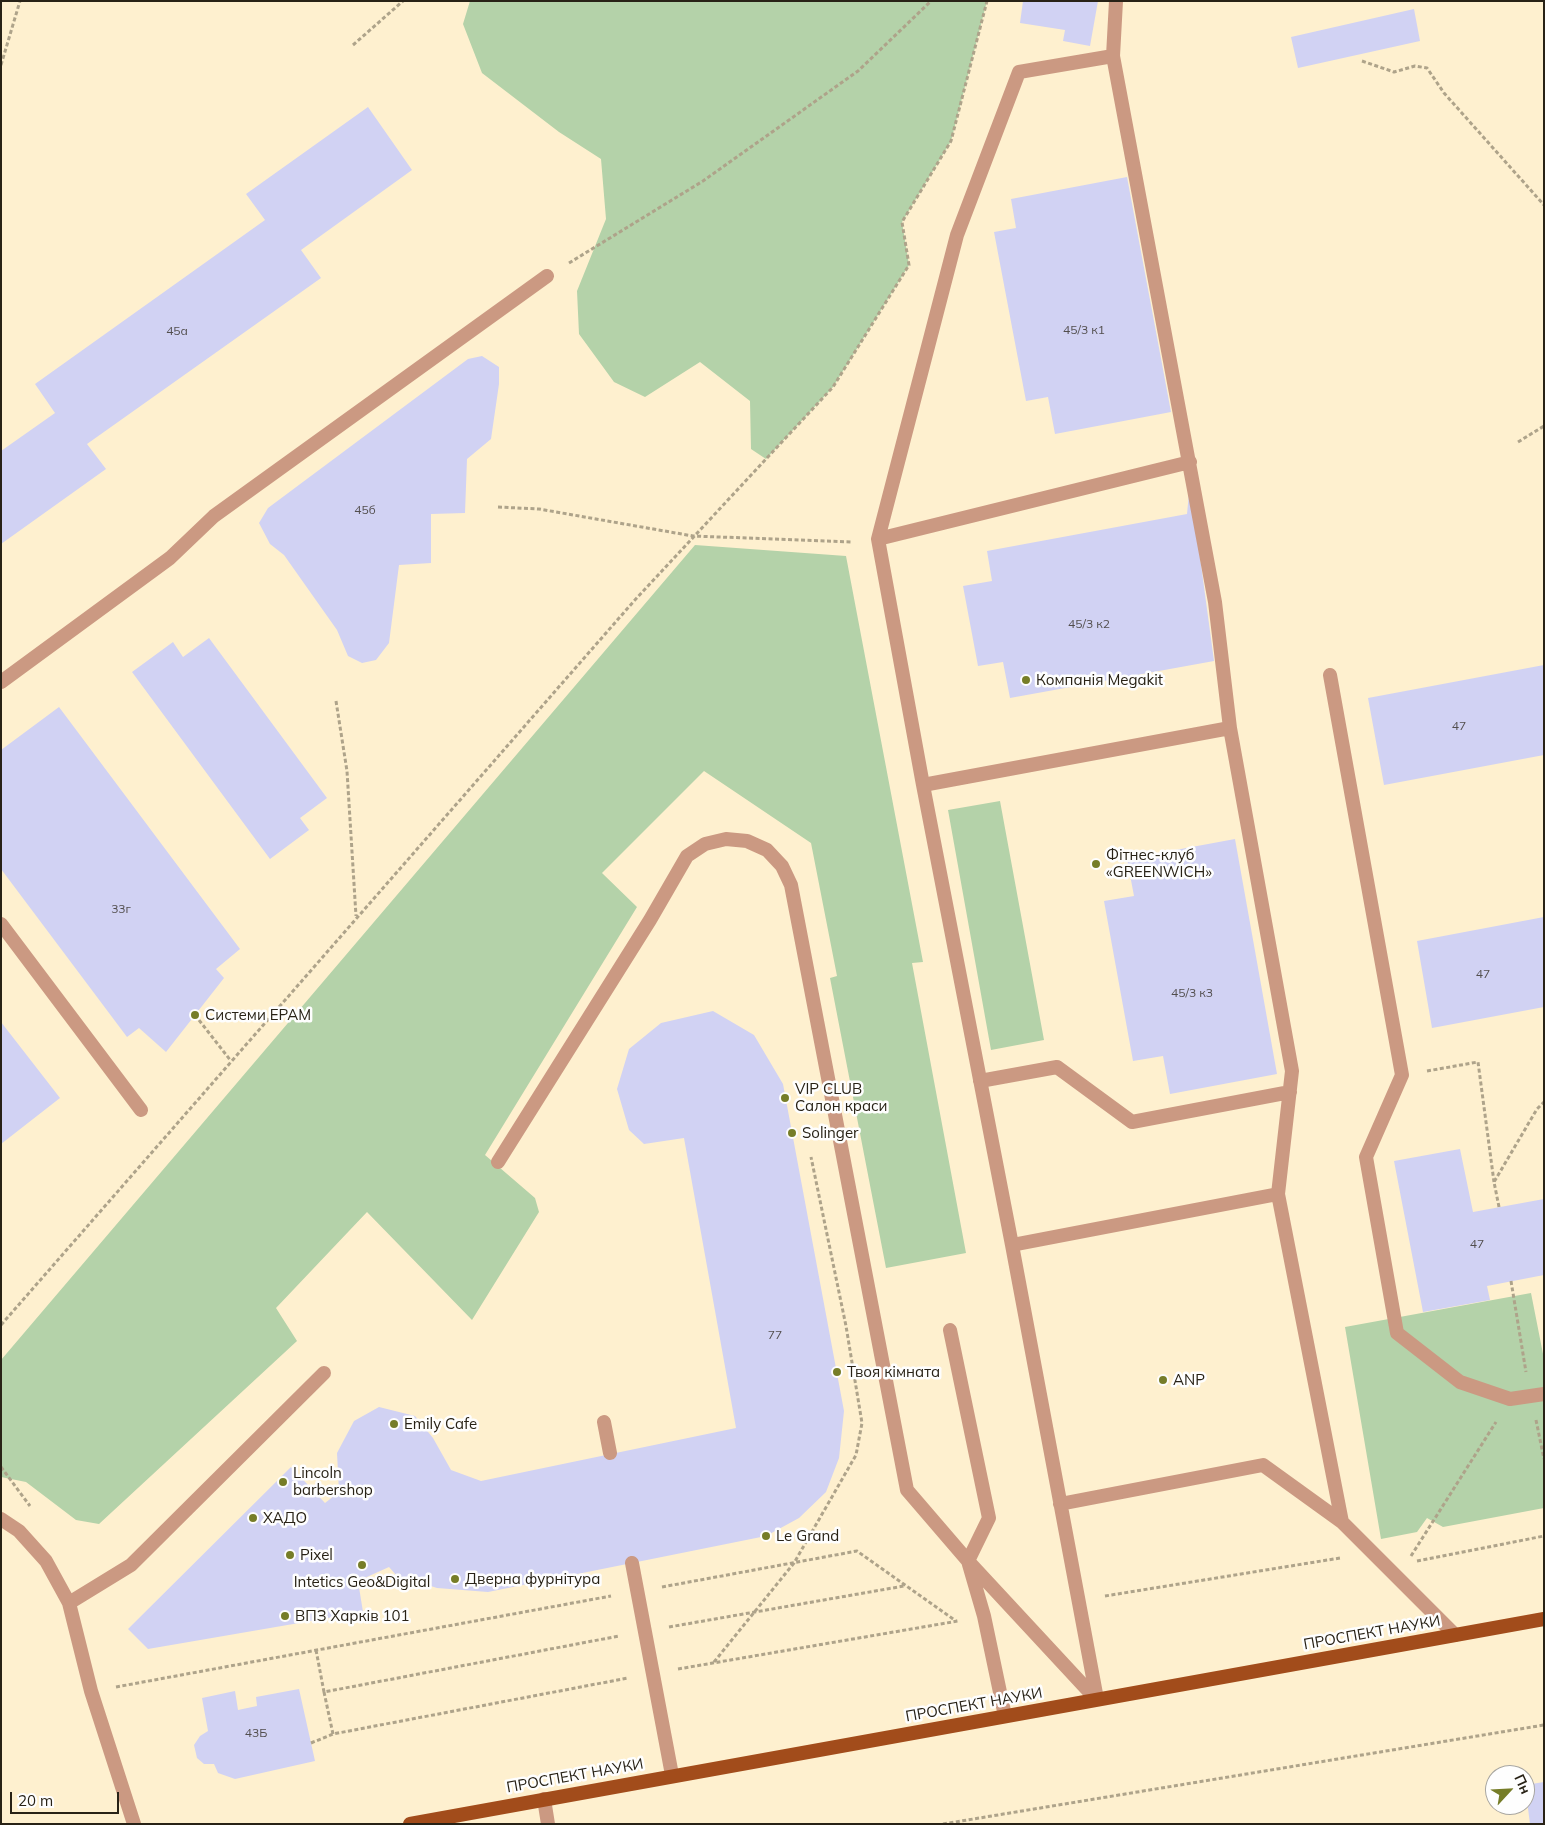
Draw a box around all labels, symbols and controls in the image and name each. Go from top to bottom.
house number: 45/3 к1 [1063,323,1105,337]
house number: 45а [166,324,188,338]
house number: 45б [354,503,376,517]
house number: 45/3 к2 [1068,617,1110,631]
place label: Компанія Megakit [1036,671,1163,689]
marker: Компанія Megakit [1020,674,1032,686]
house number: 47 [1452,719,1466,733]
place label: Фітнес-клуб «GREENWICH» [1106,846,1212,881]
marker: Фітнес-клуб «GREENWICH» [1090,858,1102,870]
house number: 33г [111,902,131,916]
house number: 47 [1476,967,1490,981]
house number: 45/3 к3 [1171,986,1213,1000]
place label: Системи EPAM [205,1006,311,1024]
marker: Системи EPAM [189,1009,201,1021]
place label: VIP CLUB Салон краси [795,1080,888,1115]
marker: VIP CLUB Салон краси [779,1092,791,1104]
place label: Solinger [802,1124,858,1142]
marker: Solinger [786,1127,798,1139]
house number: 47 [1470,1237,1484,1251]
house number: 77 [768,1328,782,1342]
place label: Твоя кімната [847,1363,940,1381]
marker: Твоя кімната [831,1366,843,1378]
place label: ANP [1173,1371,1205,1389]
marker: ANP [1157,1374,1169,1386]
place label: Emily Cafe [404,1415,477,1433]
marker: Emily Cafe [388,1418,400,1430]
place label: Lincoln barbershop [293,1464,373,1499]
marker: Lincoln barbershop [277,1476,289,1488]
place label: ХАДО [263,1509,307,1527]
marker: ХАДО [247,1512,259,1524]
place label: Le Grand [776,1527,839,1545]
marker: Le Grand [760,1530,772,1542]
place label: Pixel [300,1546,333,1564]
marker: Pixel [284,1549,296,1561]
marker: Intetics Geo&Digital [356,1559,368,1571]
place label: Дверна фурнітура [465,1570,600,1588]
place label: Intetics Geo&Digital [294,1573,430,1591]
marker: Дверна фурнітура [449,1573,461,1585]
place label: ВПЗ Харків 101 [295,1607,410,1625]
marker: ВПЗ Харків 101 [279,1610,291,1622]
street label: ПРОСПЕКТ НАУКИ [1302,1612,1442,1654]
street label: ПРОСПЕКТ НАУКИ [904,1684,1044,1726]
house number: 43Б [245,1726,267,1740]
street label: ПРОСПЕКТ НАУКИ [505,1755,645,1797]
north arrow [1485,1765,1535,1815]
text: Пн [1510,1771,1535,1797]
scale bar [12,1782,121,1814]
text: 20 m [18,1791,53,1810]

